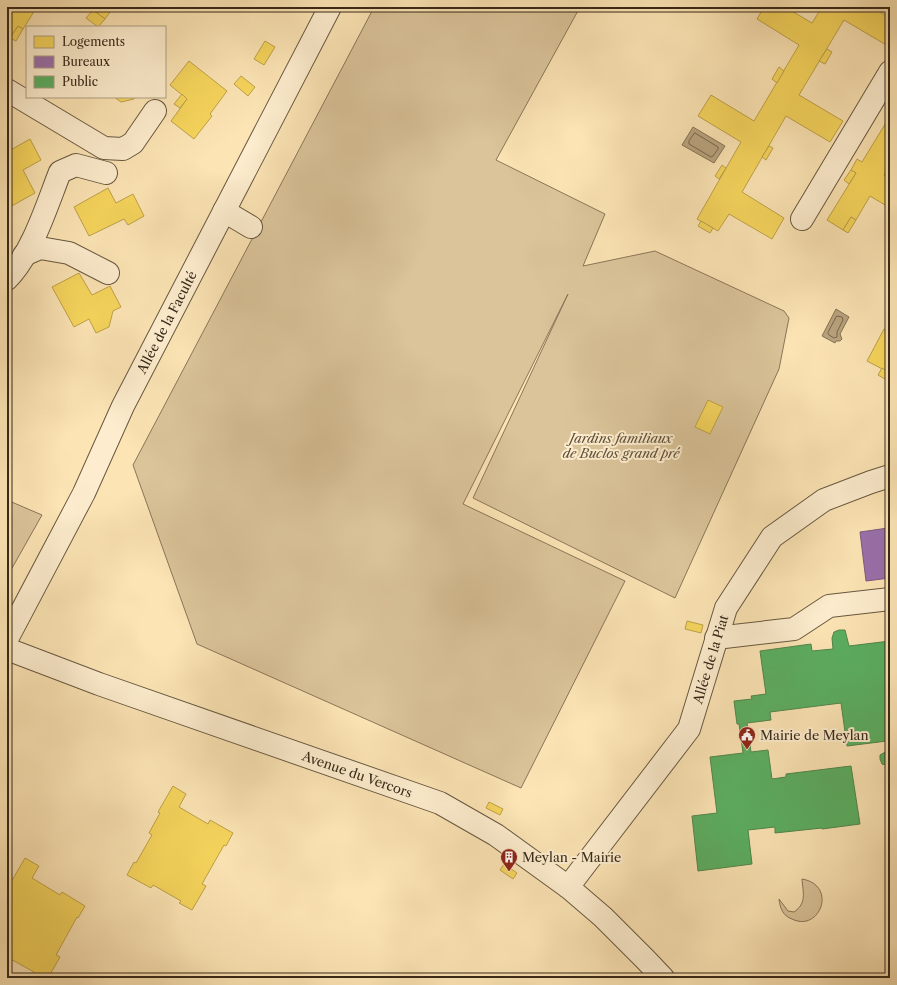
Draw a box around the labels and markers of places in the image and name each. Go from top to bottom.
public building icon: Mairie de Meylan [737,725,757,750]
place label: Mairie de Meylan [760,727,869,743]
building icon: Meylan - Mairie [499,847,519,872]
place label: Meylan - Mairie [522,849,621,865]

